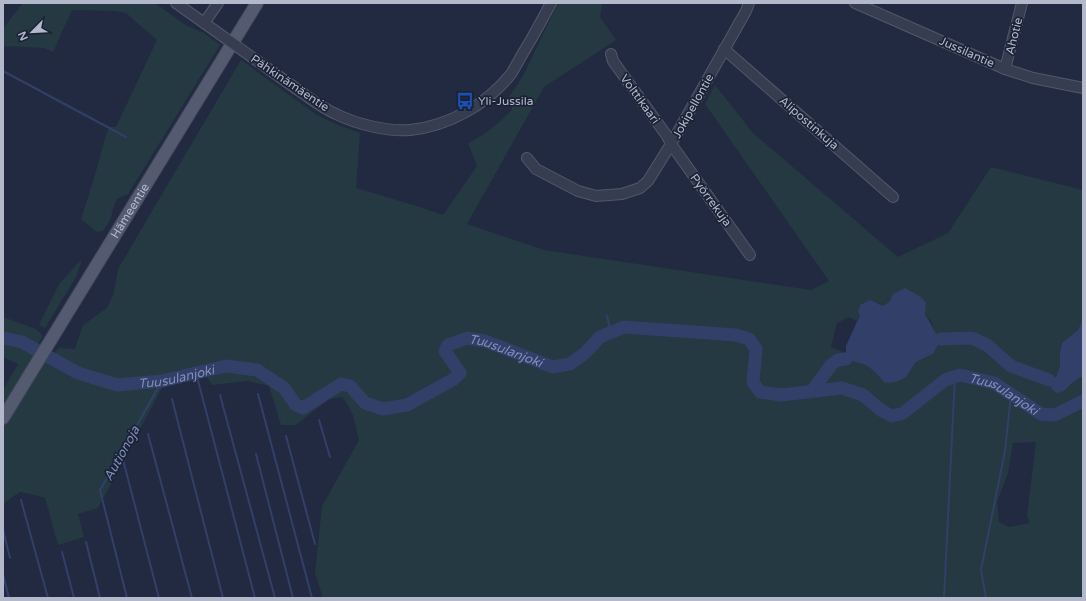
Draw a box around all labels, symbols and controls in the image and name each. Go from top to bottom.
north arrow [12,12,52,52]
street label: Ahotie [1003,16,1025,56]
text: N [16,29,31,43]
street label: Jussilantie [937,34,997,70]
street label: Pähkinämäentie [248,52,332,114]
street label: Jokipellontie [670,71,717,141]
street label: Volttikaari [617,72,663,126]
bus stop icon: Yli-Jussila [455,91,475,111]
street label: Alipostinkuja [776,93,842,153]
place label: Yli-Jussila [478,94,534,108]
street label: Pyörrekuja [687,171,735,229]
street label: Hämeentie [108,180,152,241]
water label: Tuusulanjoki [468,331,546,372]
water label: Tuusulanjoki [137,362,218,392]
water label: Tuusulanjoki [967,370,1043,420]
water label: Autionoja [100,423,144,484]

